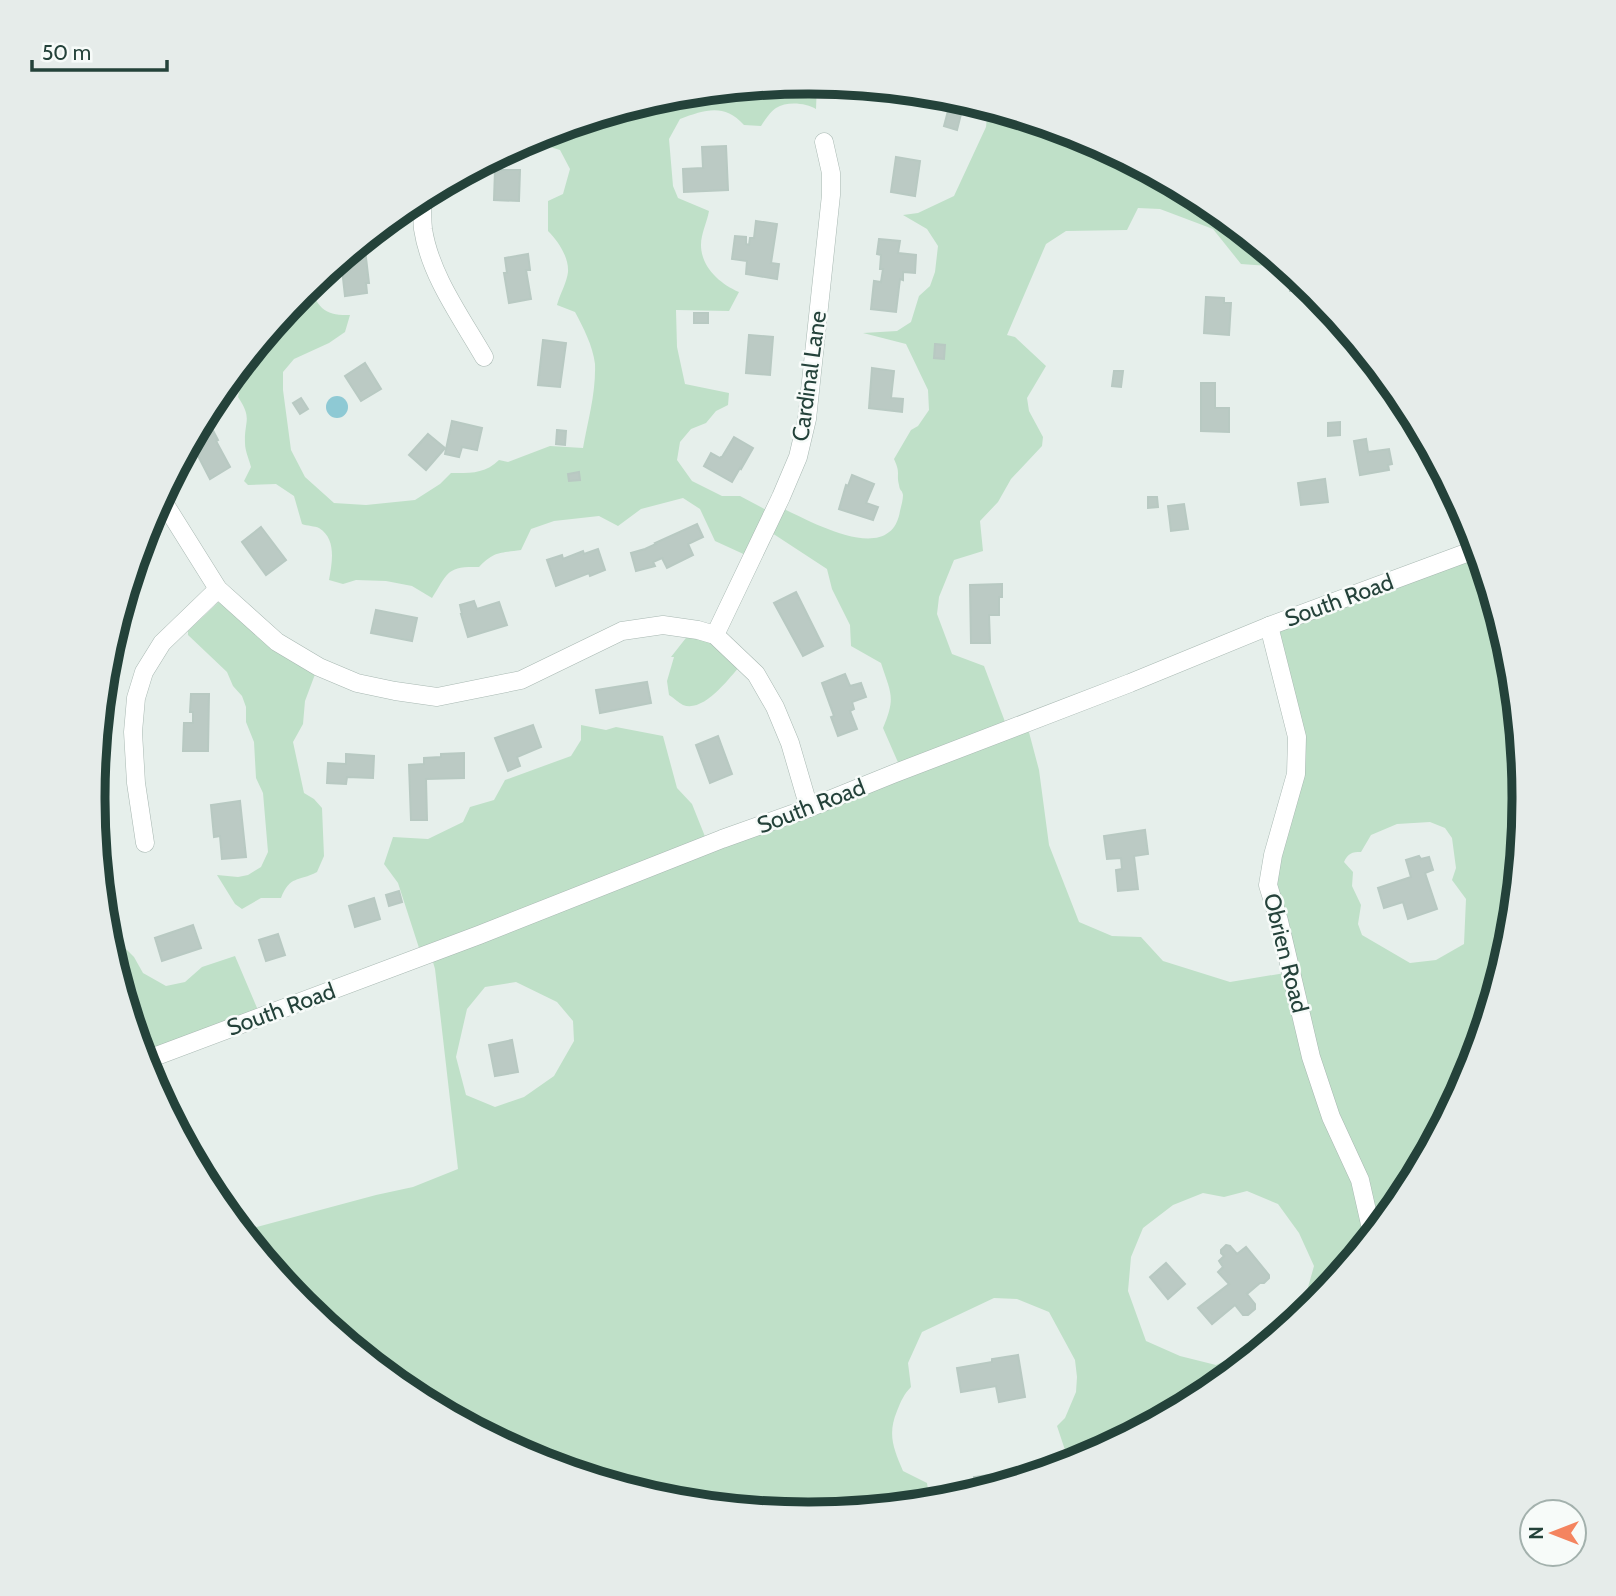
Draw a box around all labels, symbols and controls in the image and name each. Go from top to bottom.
scale bar [32,28,166,72]
text: 50 m [42,40,91,65]
street label: Cardinal Lane [786,309,832,443]
street label: South Road [1281,567,1397,633]
street label: South Road [753,773,869,839]
street label: Obrien Road [1258,890,1314,1016]
street label: South Road [223,976,339,1042]
north arrow [1518,1498,1588,1568]
text: N [1525,1526,1548,1540]

